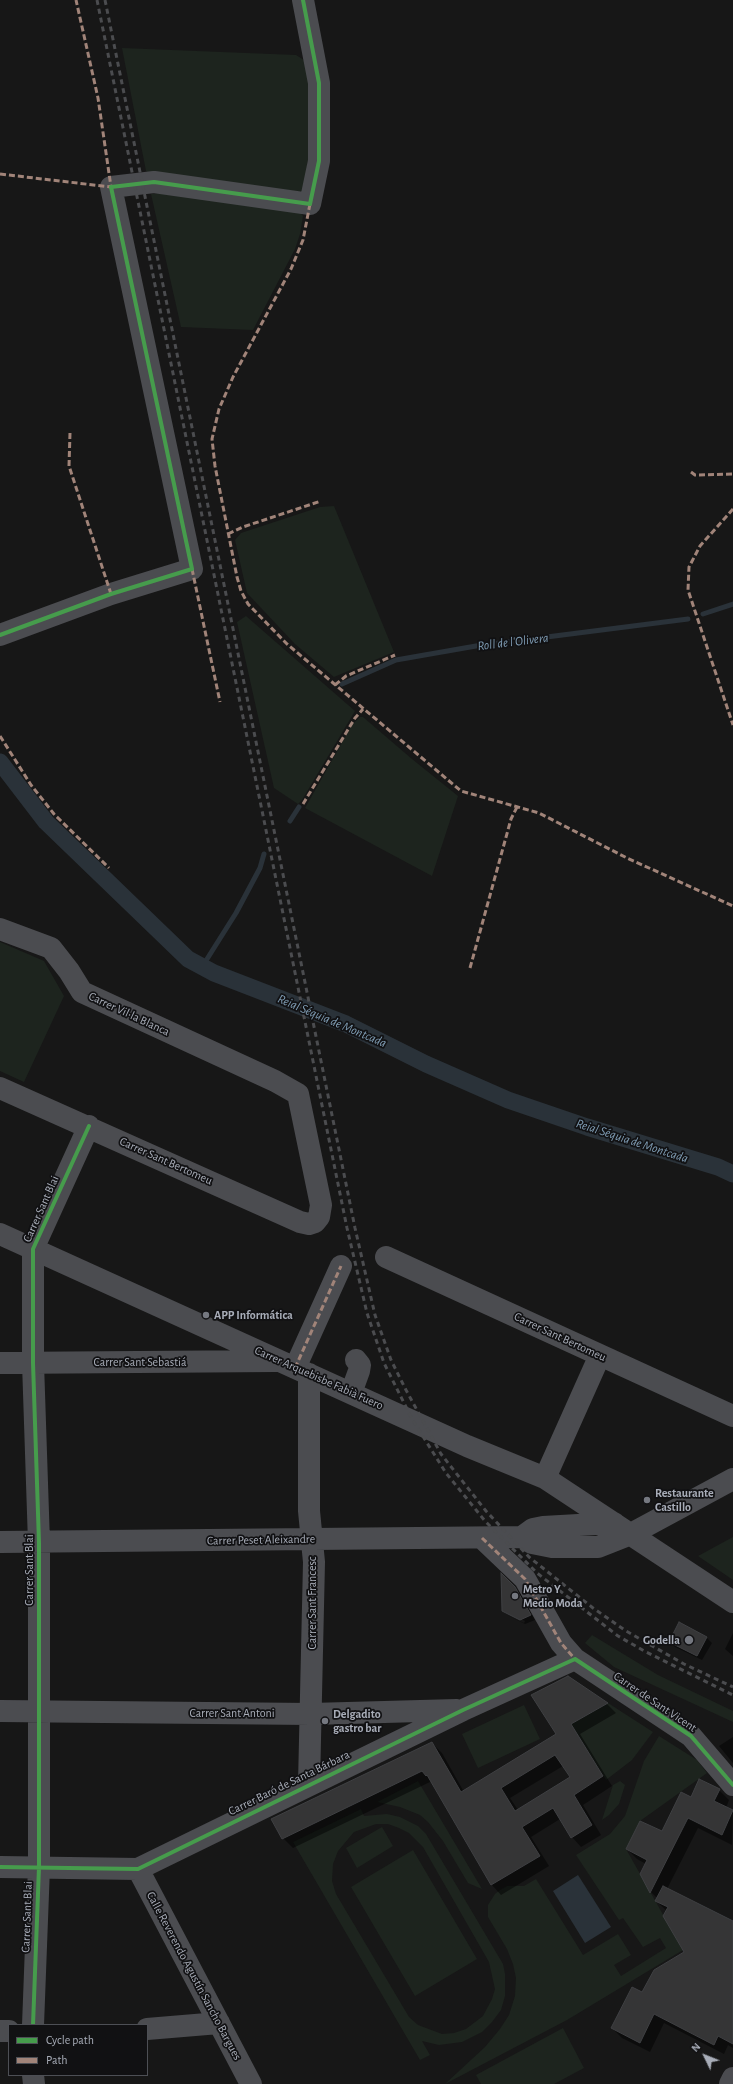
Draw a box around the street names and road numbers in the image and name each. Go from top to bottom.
street label: Carrer Vil·la Blanca [86,989,172,1039]
street label: Carrer Sant Bertomeu [117,1134,215,1188]
street label: Carrer Sant Blai [20,1173,62,1245]
street label: Carrer Sant Bertomeu [512,1309,608,1365]
street label: Carrer Arquebisbe Fabià Fuero [252,1343,386,1413]
street label: Carrer Sant Sebastiá [93,1355,187,1369]
street label: Carrer Peset Aleixandre [207,1532,315,1548]
street label: Carrer Sant Blai [22,1534,36,1606]
street label: Carrer Sant Francesc [305,1557,319,1649]
street label: Carrer de Sant Vicent [611,1669,699,1735]
street label: Carrer Sant Antoni [189,1706,275,1720]
street label: Carrer Baró de Santa Bárbara [226,1747,352,1819]
street label: Carrer Sant Blai [19,1881,35,1953]
street label: Calle Reverendo Agustín Sancho Bargues [143,1889,245,2063]

